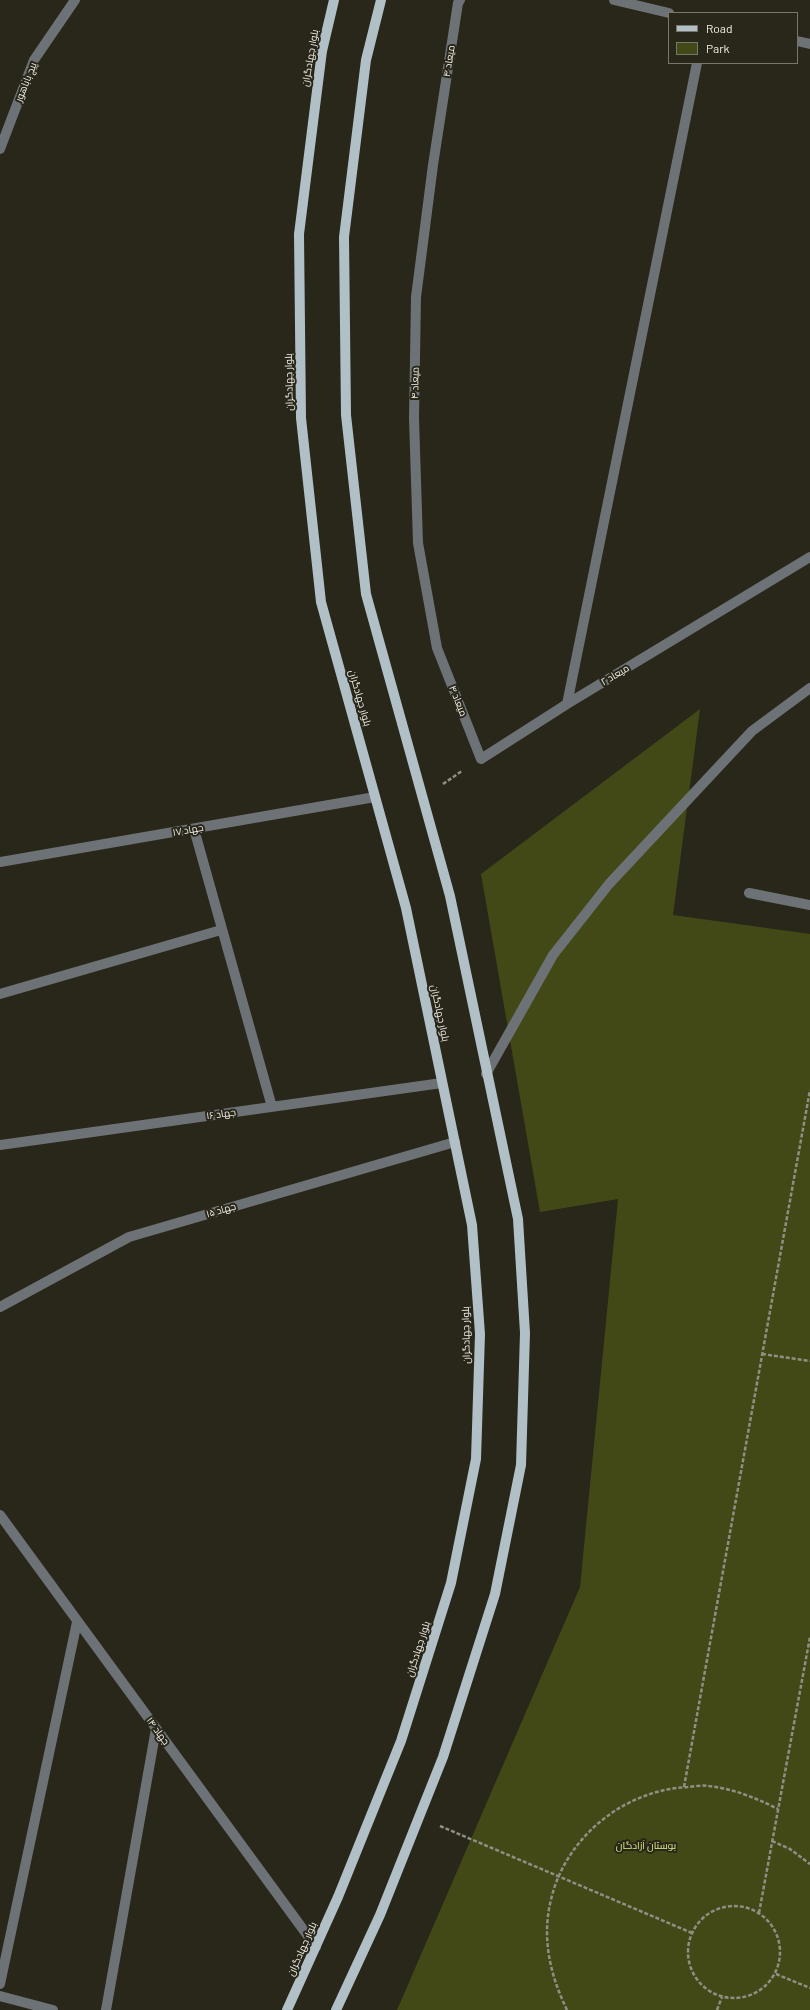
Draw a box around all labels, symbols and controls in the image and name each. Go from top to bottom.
legend [668,12,798,64]
text: Road [706,21,733,35]
street label: بلوار جهادگران [299,28,321,88]
text: Park [706,41,730,55]
street label: میعاد ۴ [441,44,457,78]
street label: پیچ باباهور [13,61,39,103]
street label: بلوار جهادگران [282,353,296,411]
street label: میعاد ۴ [409,367,421,399]
street label: میعاد ۲ [599,662,631,688]
street label: بلوار جهادگران [346,669,374,727]
street label: میعاد ۴ [446,684,470,718]
street label: جهاد ۱۷ [172,821,204,839]
street label: بلوار جهادگران [428,983,452,1043]
street label: جهاد ۱۶ [205,1106,237,1122]
street label: جهاد ۱۵ [205,1200,237,1220]
street label: بلوار جهادگران [459,1306,473,1364]
street label: بلوار جهادگران [403,1620,433,1678]
street label: جهاد ۱۴ [144,1715,172,1747]
park label: بوستان آزادگان [616,1840,676,1852]
street label: بلوار جهادگران [285,1920,319,1978]

